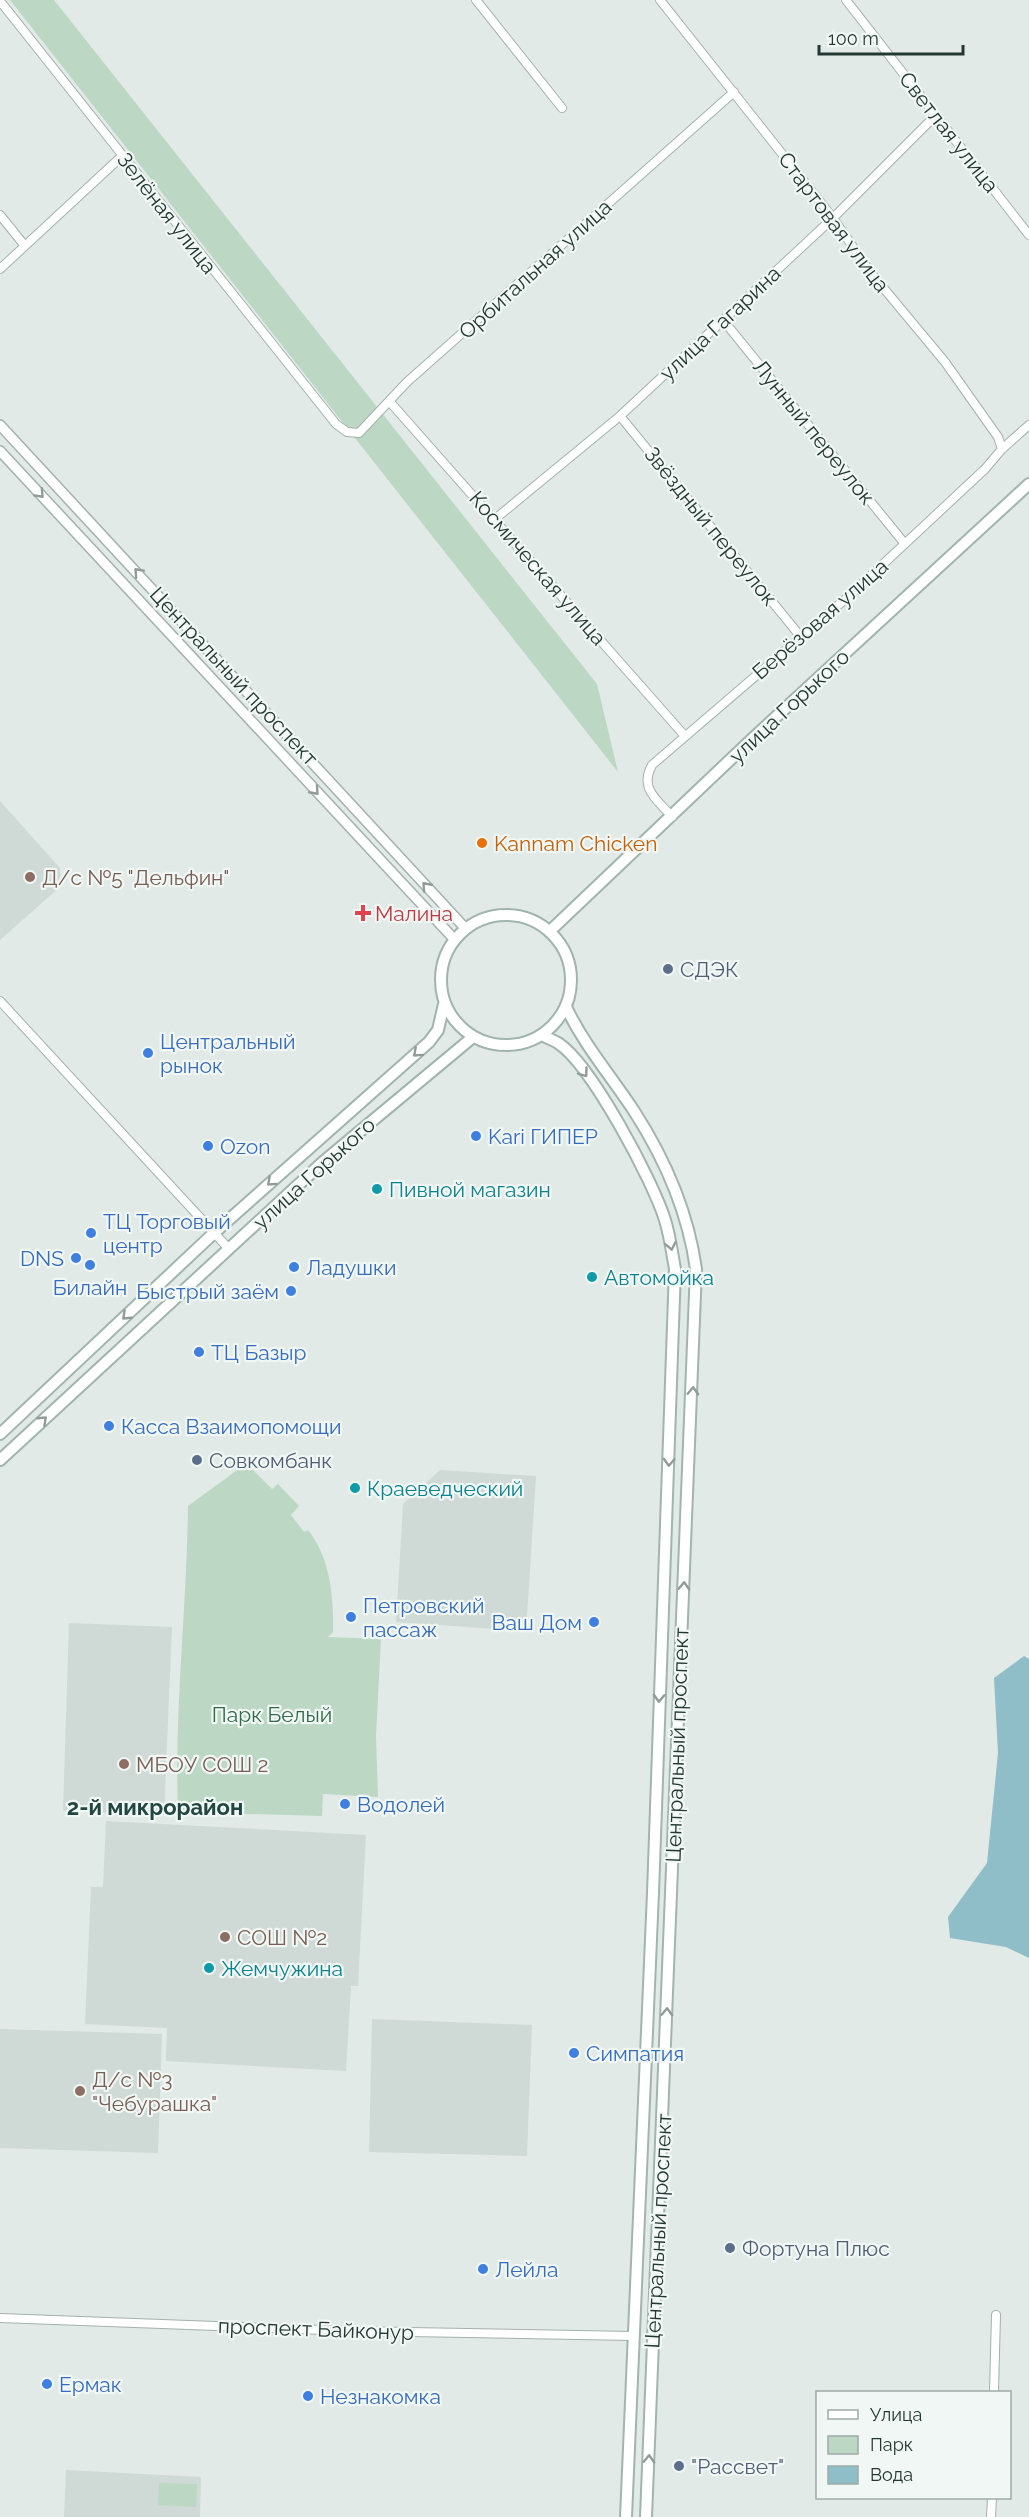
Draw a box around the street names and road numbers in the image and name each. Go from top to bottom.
street label: Светлая улица [894,67,1004,197]
street label: Зелёная улица [112,147,222,279]
street label: Стартовая улица [773,147,895,297]
street label: Орбитальная улица [454,194,616,344]
street label: улица Гагарина [654,261,786,385]
street label: Лунный переулок [748,355,880,510]
street label: Звёздный переулок [639,442,783,611]
street label: Космическая улица [464,486,612,650]
street label: Берёзовая улица [747,553,893,685]
street label: Центральный проспект [145,582,323,770]
street label: улица Горького [724,644,854,768]
street label: улица Горького [248,1112,380,1234]
street label: Центральный проспект [660,1627,694,1863]
street label: Центральный проспект [639,2113,677,2349]
street label: проспект Байконур [217,2313,415,2345]

